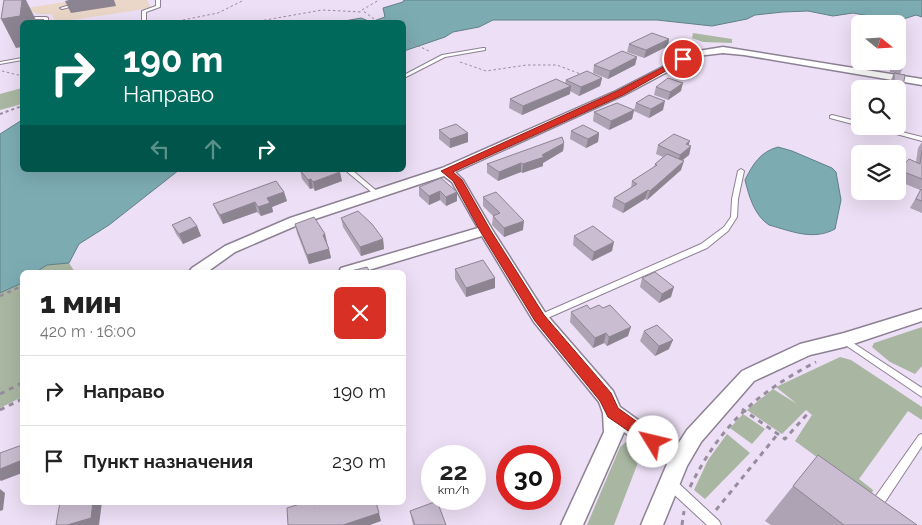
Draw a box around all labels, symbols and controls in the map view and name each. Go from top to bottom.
north arrow [851,15,906,70]
map controls [851,15,906,200]
pin [662,38,704,80]
text: 190 m [123,39,223,80]
icon: right [40,40,105,105]
icon: arrive [669,45,697,73]
button: search [851,80,906,135]
text: Направо [123,81,214,107]
icon: left [146,135,174,163]
icon: ahead [199,135,227,163]
icon: right [252,135,280,163]
button: layers [851,145,906,200]
text: 1 мин [40,285,122,320]
button: close [334,287,386,339]
text: 420 m · 16:00 [40,322,136,341]
icon: right [40,377,68,405]
text: Направо [83,380,164,402]
text: 190 m [333,380,386,402]
position arrow [626,415,678,467]
speed limit sign: 30 [496,445,561,510]
icon: arrive [40,447,68,475]
text: Пункт назначения [83,450,253,472]
text: 230 m [332,450,386,472]
text: 22 [439,456,468,486]
text: km/h [438,483,469,497]

